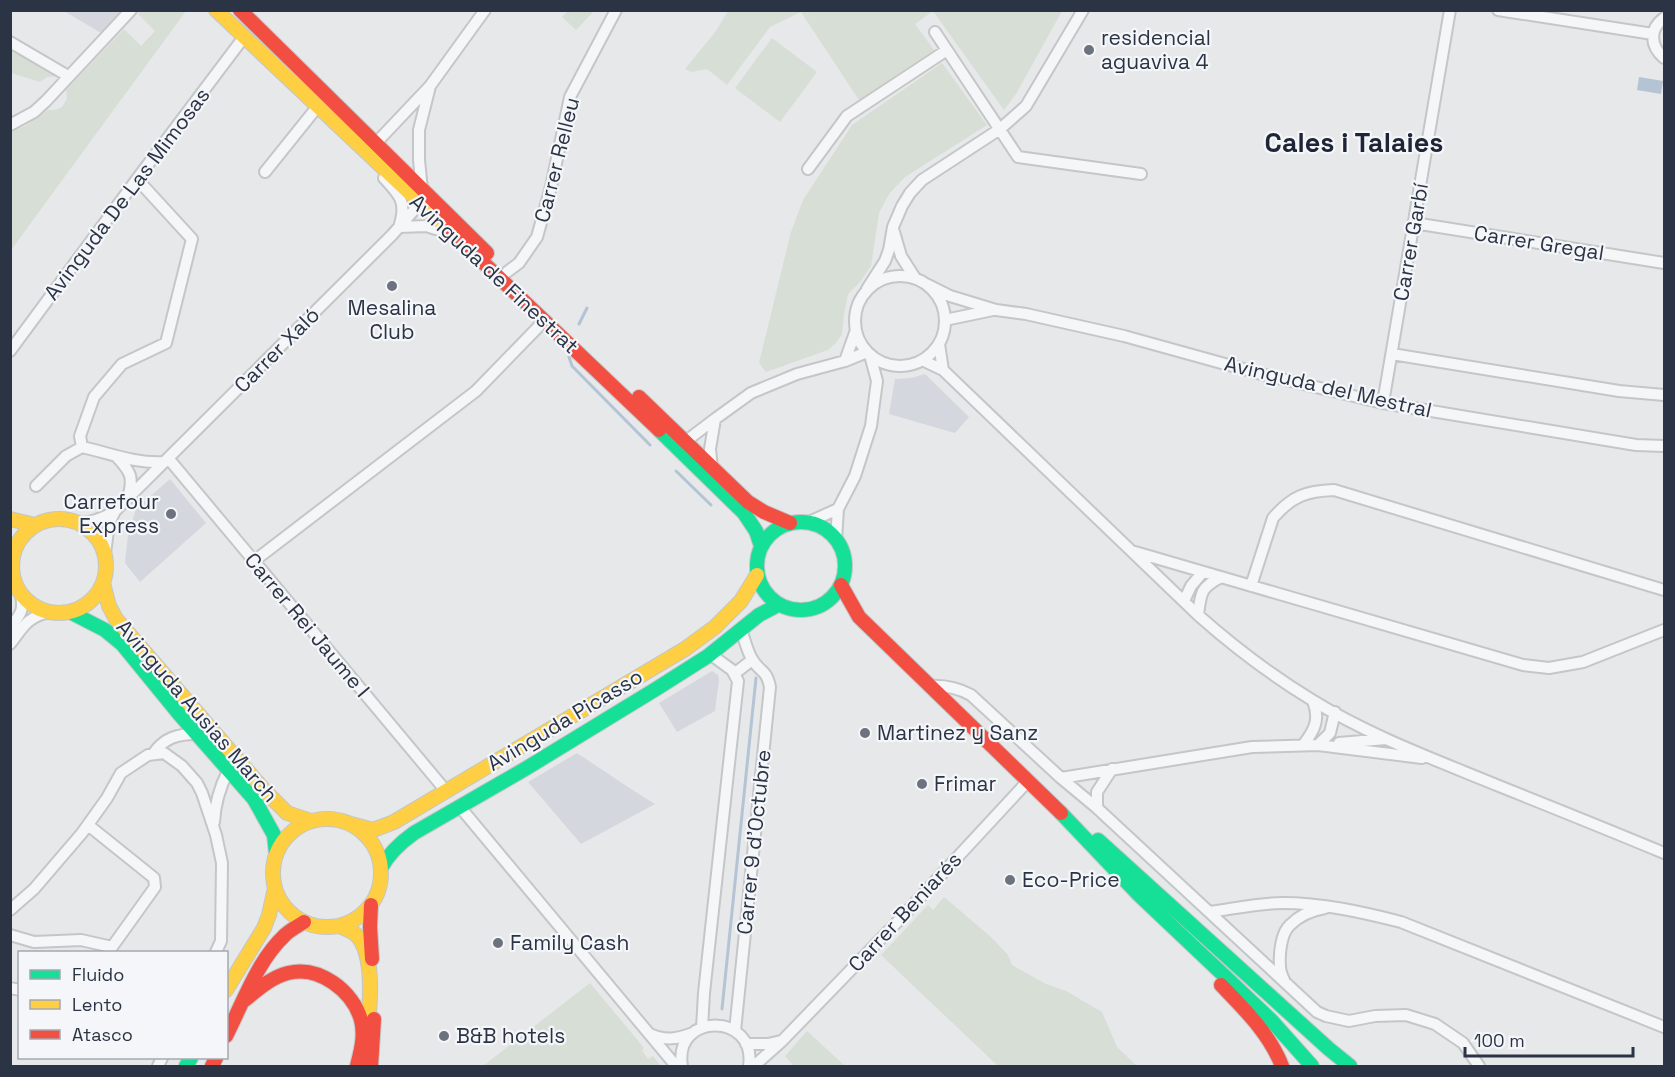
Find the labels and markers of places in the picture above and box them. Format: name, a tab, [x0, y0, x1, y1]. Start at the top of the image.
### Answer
place label: residencial aguaviva 4	[1101, 24, 1211, 75]
marker: residencial aguaviva 4	[1082, 43, 1096, 57]
marker: Mesalina Club	[385, 279, 399, 293]
place label: Mesalina Club	[348, 294, 436, 345]
place label: Carrefour Express	[63, 488, 159, 539]
marker: Carrefour Express	[164, 507, 178, 521]
place label: Martinez y Sanz	[877, 719, 1038, 746]
marker: Martinez y Sanz	[858, 726, 872, 740]
place label: Frimar	[934, 770, 997, 797]
marker: Frimar	[915, 777, 929, 791]
place label: Eco-Price	[1022, 866, 1120, 893]
marker: Eco-Price	[1003, 873, 1017, 887]
place label: Family Cash	[510, 929, 629, 956]
marker: Family Cash	[491, 936, 505, 950]
place label: B&B hotels	[456, 1022, 565, 1049]
marker: B&B hotels	[437, 1029, 451, 1043]

